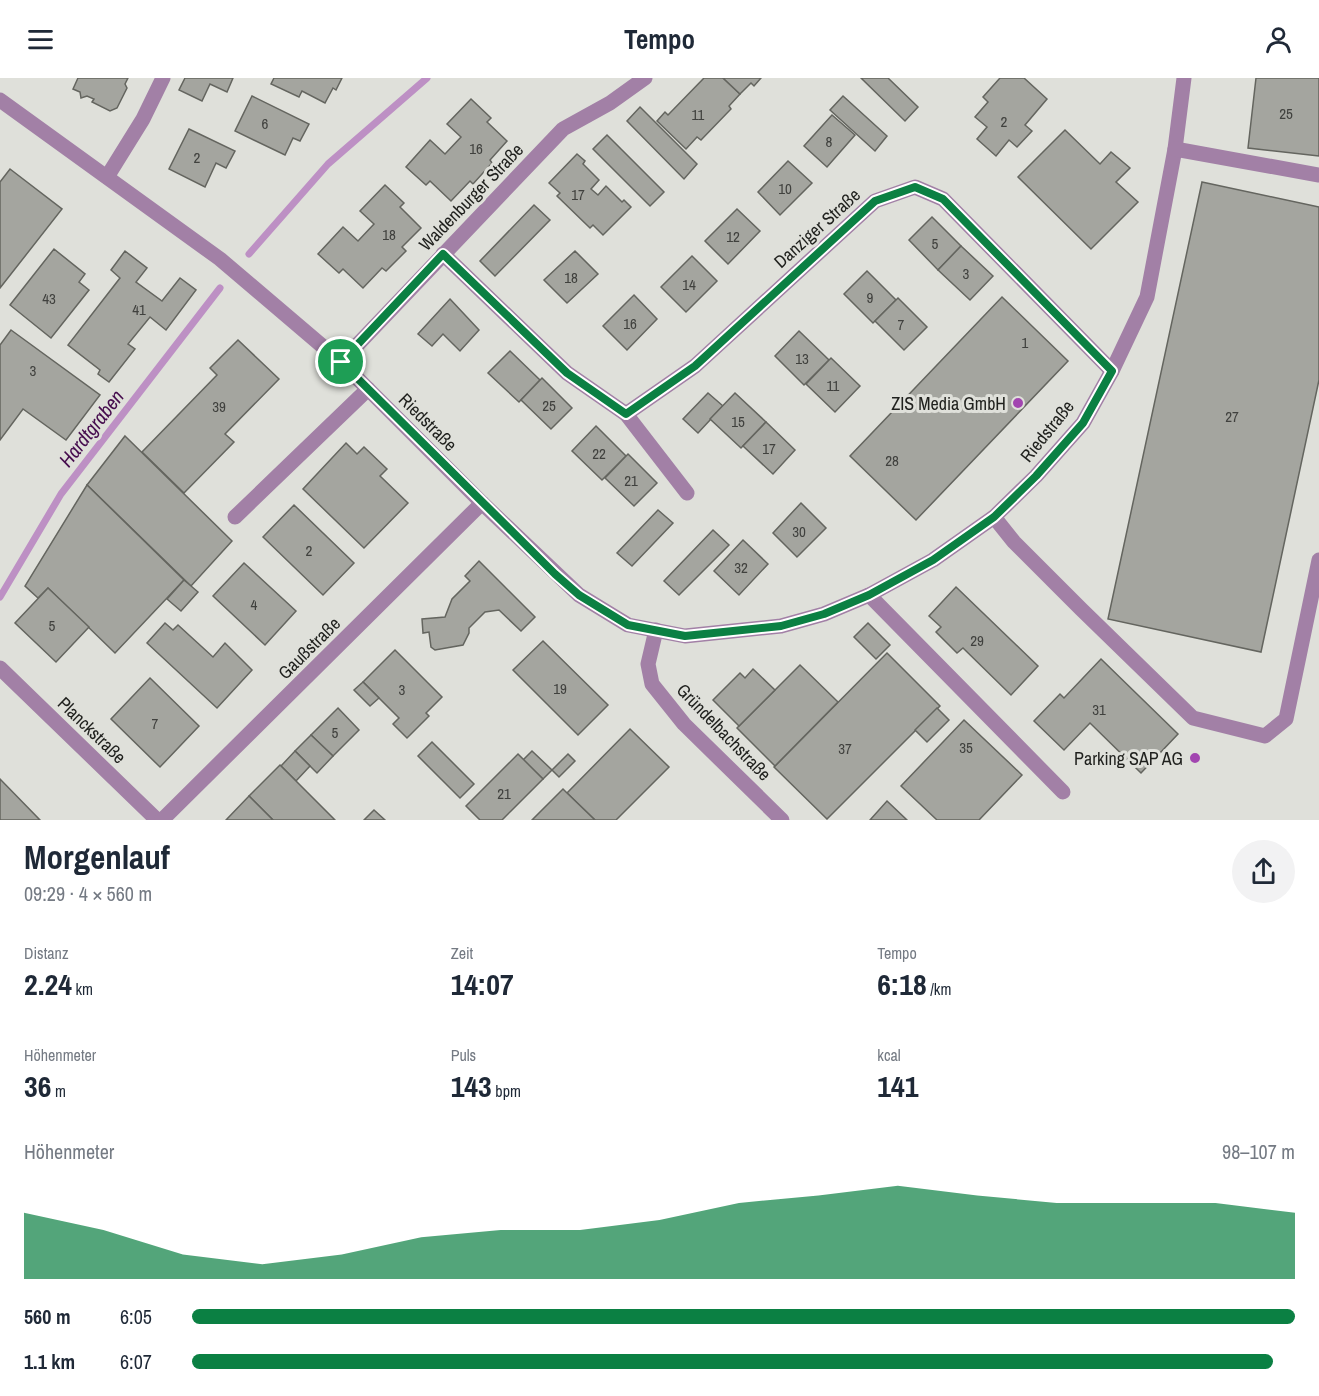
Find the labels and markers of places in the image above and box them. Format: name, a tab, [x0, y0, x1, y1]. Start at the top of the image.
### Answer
pin	[315, 336, 366, 387]
place label: ZIS Media GmbH	[891, 391, 1006, 416]
marker: ZIS Media GmbH	[1011, 396, 1025, 410]
place label: Parking SAP AG	[1074, 746, 1183, 771]
marker: Parking SAP AG	[1188, 751, 1202, 765]

